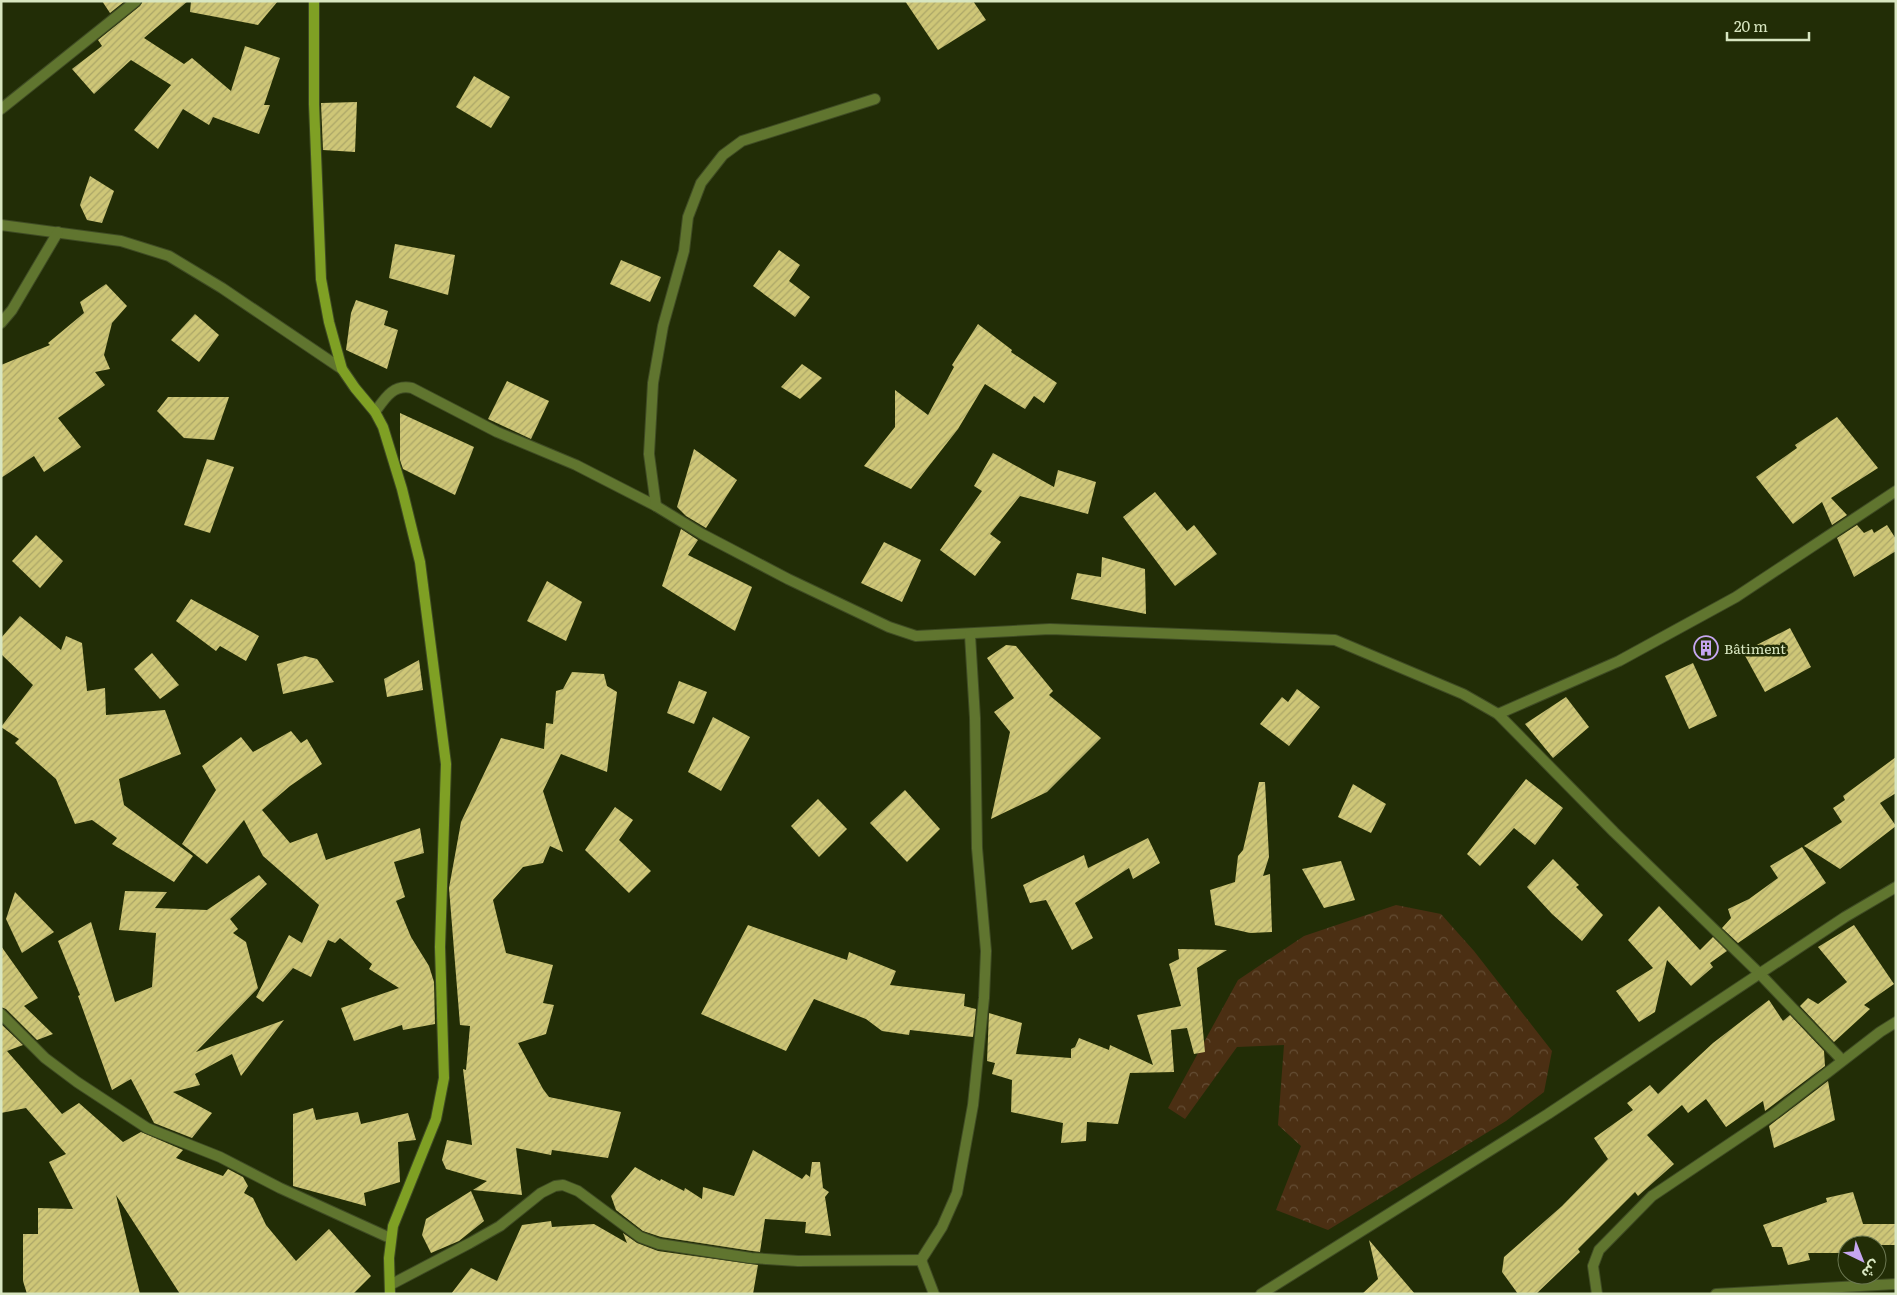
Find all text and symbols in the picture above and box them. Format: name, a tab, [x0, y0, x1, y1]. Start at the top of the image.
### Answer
scale bar	[1727, 10, 1810, 42]
text: 20 m	[1734, 14, 1768, 37]
building icon: Bâtiment	[1693, 635, 1719, 661]
place label: Bâtiment	[1724, 638, 1786, 658]
north arrow	[1837, 1235, 1887, 1285]
text: ش	[1858, 1256, 1885, 1284]

